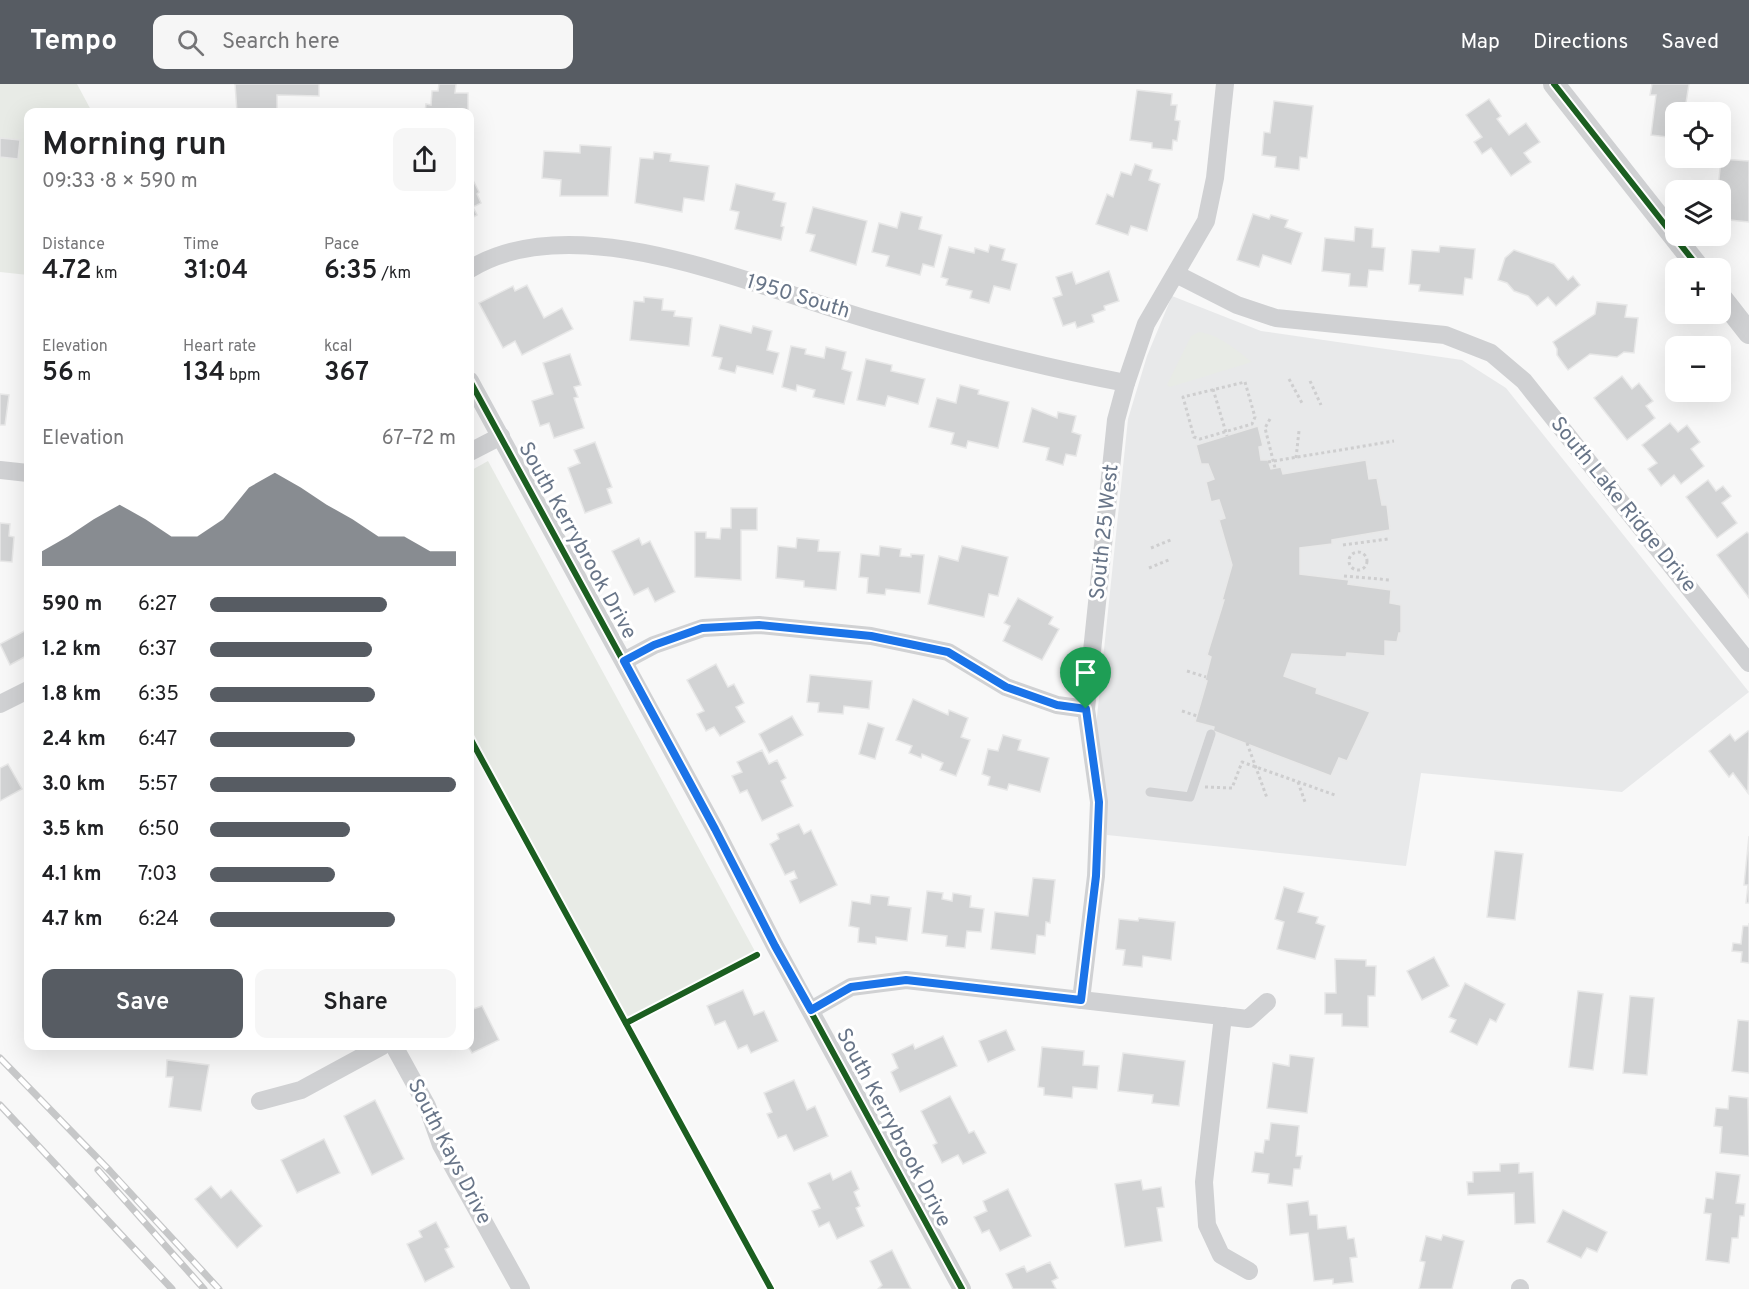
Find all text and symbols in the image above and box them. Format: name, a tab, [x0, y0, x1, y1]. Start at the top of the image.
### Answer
search box	[153, 15, 573, 69]
text: Tempo	[30, 24, 117, 60]
icon: search	[174, 26, 207, 59]
text: Search here	[222, 29, 340, 56]
text: Map	[1460, 29, 1500, 56]
text: Directions	[1533, 29, 1628, 56]
text: Saved	[1661, 29, 1719, 56]
map controls	[1665, 102, 1731, 402]
button: locate	[1665, 102, 1731, 168]
text: Morning run	[42, 125, 227, 167]
button: share	[393, 128, 456, 191]
text: 09:33 · 8 × 590 m	[42, 169, 198, 195]
button: layers	[1665, 180, 1731, 246]
text: Distance	[42, 235, 105, 255]
text: Time	[183, 235, 219, 255]
text: Pace	[324, 235, 359, 255]
text: 4.72	[42, 255, 92, 288]
text: 31:04	[183, 255, 248, 288]
text: 6:35	[324, 255, 378, 288]
button: +	[1665, 258, 1731, 324]
text: km	[92, 264, 118, 284]
text: /km	[378, 264, 411, 284]
street label: 1950 South	[743, 268, 853, 326]
button: −	[1665, 336, 1731, 402]
text: Elevation	[42, 337, 108, 357]
text: Heart rate	[183, 337, 256, 357]
text: kcal	[324, 337, 352, 357]
text: 56	[42, 357, 74, 390]
text: 134	[183, 357, 225, 390]
text: 367	[324, 357, 369, 390]
text: m	[74, 366, 91, 386]
text: bpm	[225, 366, 261, 386]
street label: South Lake Ridge Drive	[1544, 412, 1702, 598]
text: Elevation	[42, 426, 124, 452]
text: 67–72 m	[382, 426, 456, 452]
street label: South Kerrybrook Drive	[512, 438, 642, 644]
street label: South 25 West	[1084, 463, 1126, 601]
text: 590 m	[42, 592, 102, 618]
text: 6:27	[138, 592, 177, 618]
text: 1.2 km	[42, 637, 101, 663]
text: 6:37	[138, 637, 177, 663]
pin	[1060, 647, 1111, 709]
icon: arrive	[1069, 656, 1102, 689]
text: 1.8 km	[42, 682, 101, 708]
text: 6:35	[138, 682, 179, 708]
text: 2.4 km	[42, 727, 106, 753]
text: 6:47	[138, 727, 177, 753]
text: 3.0 km	[42, 772, 105, 798]
text: 5:57	[138, 772, 178, 798]
text: 3.5 km	[42, 817, 104, 843]
text: 6:50	[138, 817, 180, 843]
text: 4.1 km	[42, 862, 101, 888]
text: 7:03	[138, 862, 177, 888]
text: 4.7 km	[42, 907, 102, 933]
text: 6:24	[138, 907, 179, 933]
button: Save	[42, 969, 243, 1038]
button: Share	[255, 969, 456, 1038]
street label: South Kerrybrook Drive	[829, 1024, 957, 1232]
street label: South Kays Drive	[401, 1075, 497, 1229]

